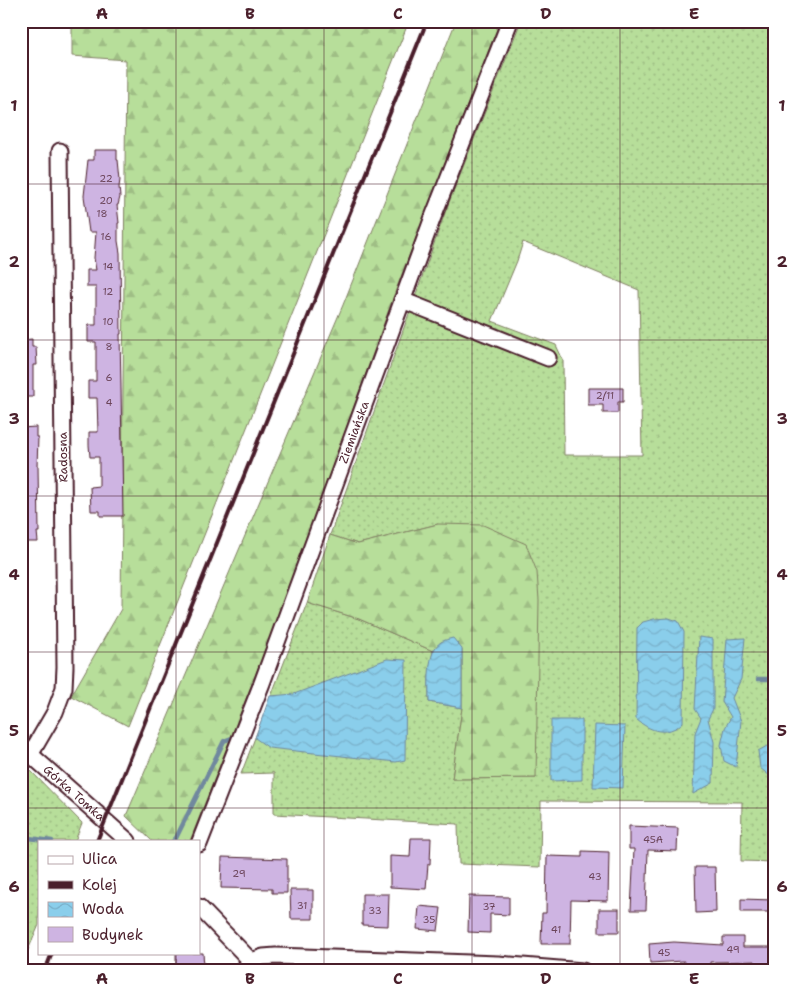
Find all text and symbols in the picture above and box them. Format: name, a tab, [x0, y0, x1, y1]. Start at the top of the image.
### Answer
text: A	[96, 3, 108, 24]
text: B	[245, 3, 255, 24]
text: C	[393, 3, 403, 24]
text: D	[540, 3, 552, 24]
text: E	[689, 3, 699, 24]
text: 1	[10, 95, 18, 116]
text: 1	[778, 95, 786, 116]
house number: 22	[99, 172, 113, 185]
house number: 20	[99, 194, 113, 207]
house number: 18	[96, 207, 108, 220]
house number: 16	[101, 230, 111, 243]
text: 2	[8, 251, 20, 272]
text: 2	[776, 251, 788, 272]
house number: 14	[103, 260, 113, 273]
house number: 12	[103, 285, 113, 298]
house number: 10	[103, 315, 113, 328]
house number: 8	[106, 340, 113, 353]
house number: 6	[106, 371, 113, 384]
house number: 2/11	[596, 389, 614, 402]
house number: 4	[106, 396, 113, 409]
street label: Ziemiańska	[335, 398, 373, 466]
text: 3	[8, 408, 20, 429]
text: 3	[776, 408, 788, 429]
street label: Radosna	[55, 431, 71, 482]
text: 4	[8, 564, 20, 585]
text: 4	[776, 564, 788, 585]
text: 5	[9, 720, 19, 741]
text: 5	[777, 720, 787, 741]
street label: Górka Tomka	[40, 762, 109, 825]
house number: 45A	[643, 833, 663, 846]
legend	[38, 840, 200, 954]
text: Ulica	[82, 849, 118, 869]
house number: 29	[232, 867, 246, 880]
house number: 43	[588, 870, 602, 883]
text: Kolej	[82, 875, 117, 895]
text: 6	[8, 876, 20, 897]
text: 6	[776, 876, 788, 897]
text: Woda	[82, 899, 124, 919]
house number: 31	[297, 899, 307, 912]
house number: 37	[482, 900, 496, 913]
house number: 33	[368, 904, 382, 917]
house number: 35	[423, 913, 435, 926]
house number: 41	[551, 923, 561, 936]
text: Budynek	[82, 925, 143, 945]
house number: 49	[726, 943, 740, 956]
house number: 45	[658, 946, 670, 959]
text: A	[96, 968, 108, 989]
text: B	[245, 968, 255, 989]
text: C	[393, 968, 403, 989]
text: D	[540, 968, 552, 989]
text: E	[689, 968, 699, 989]

